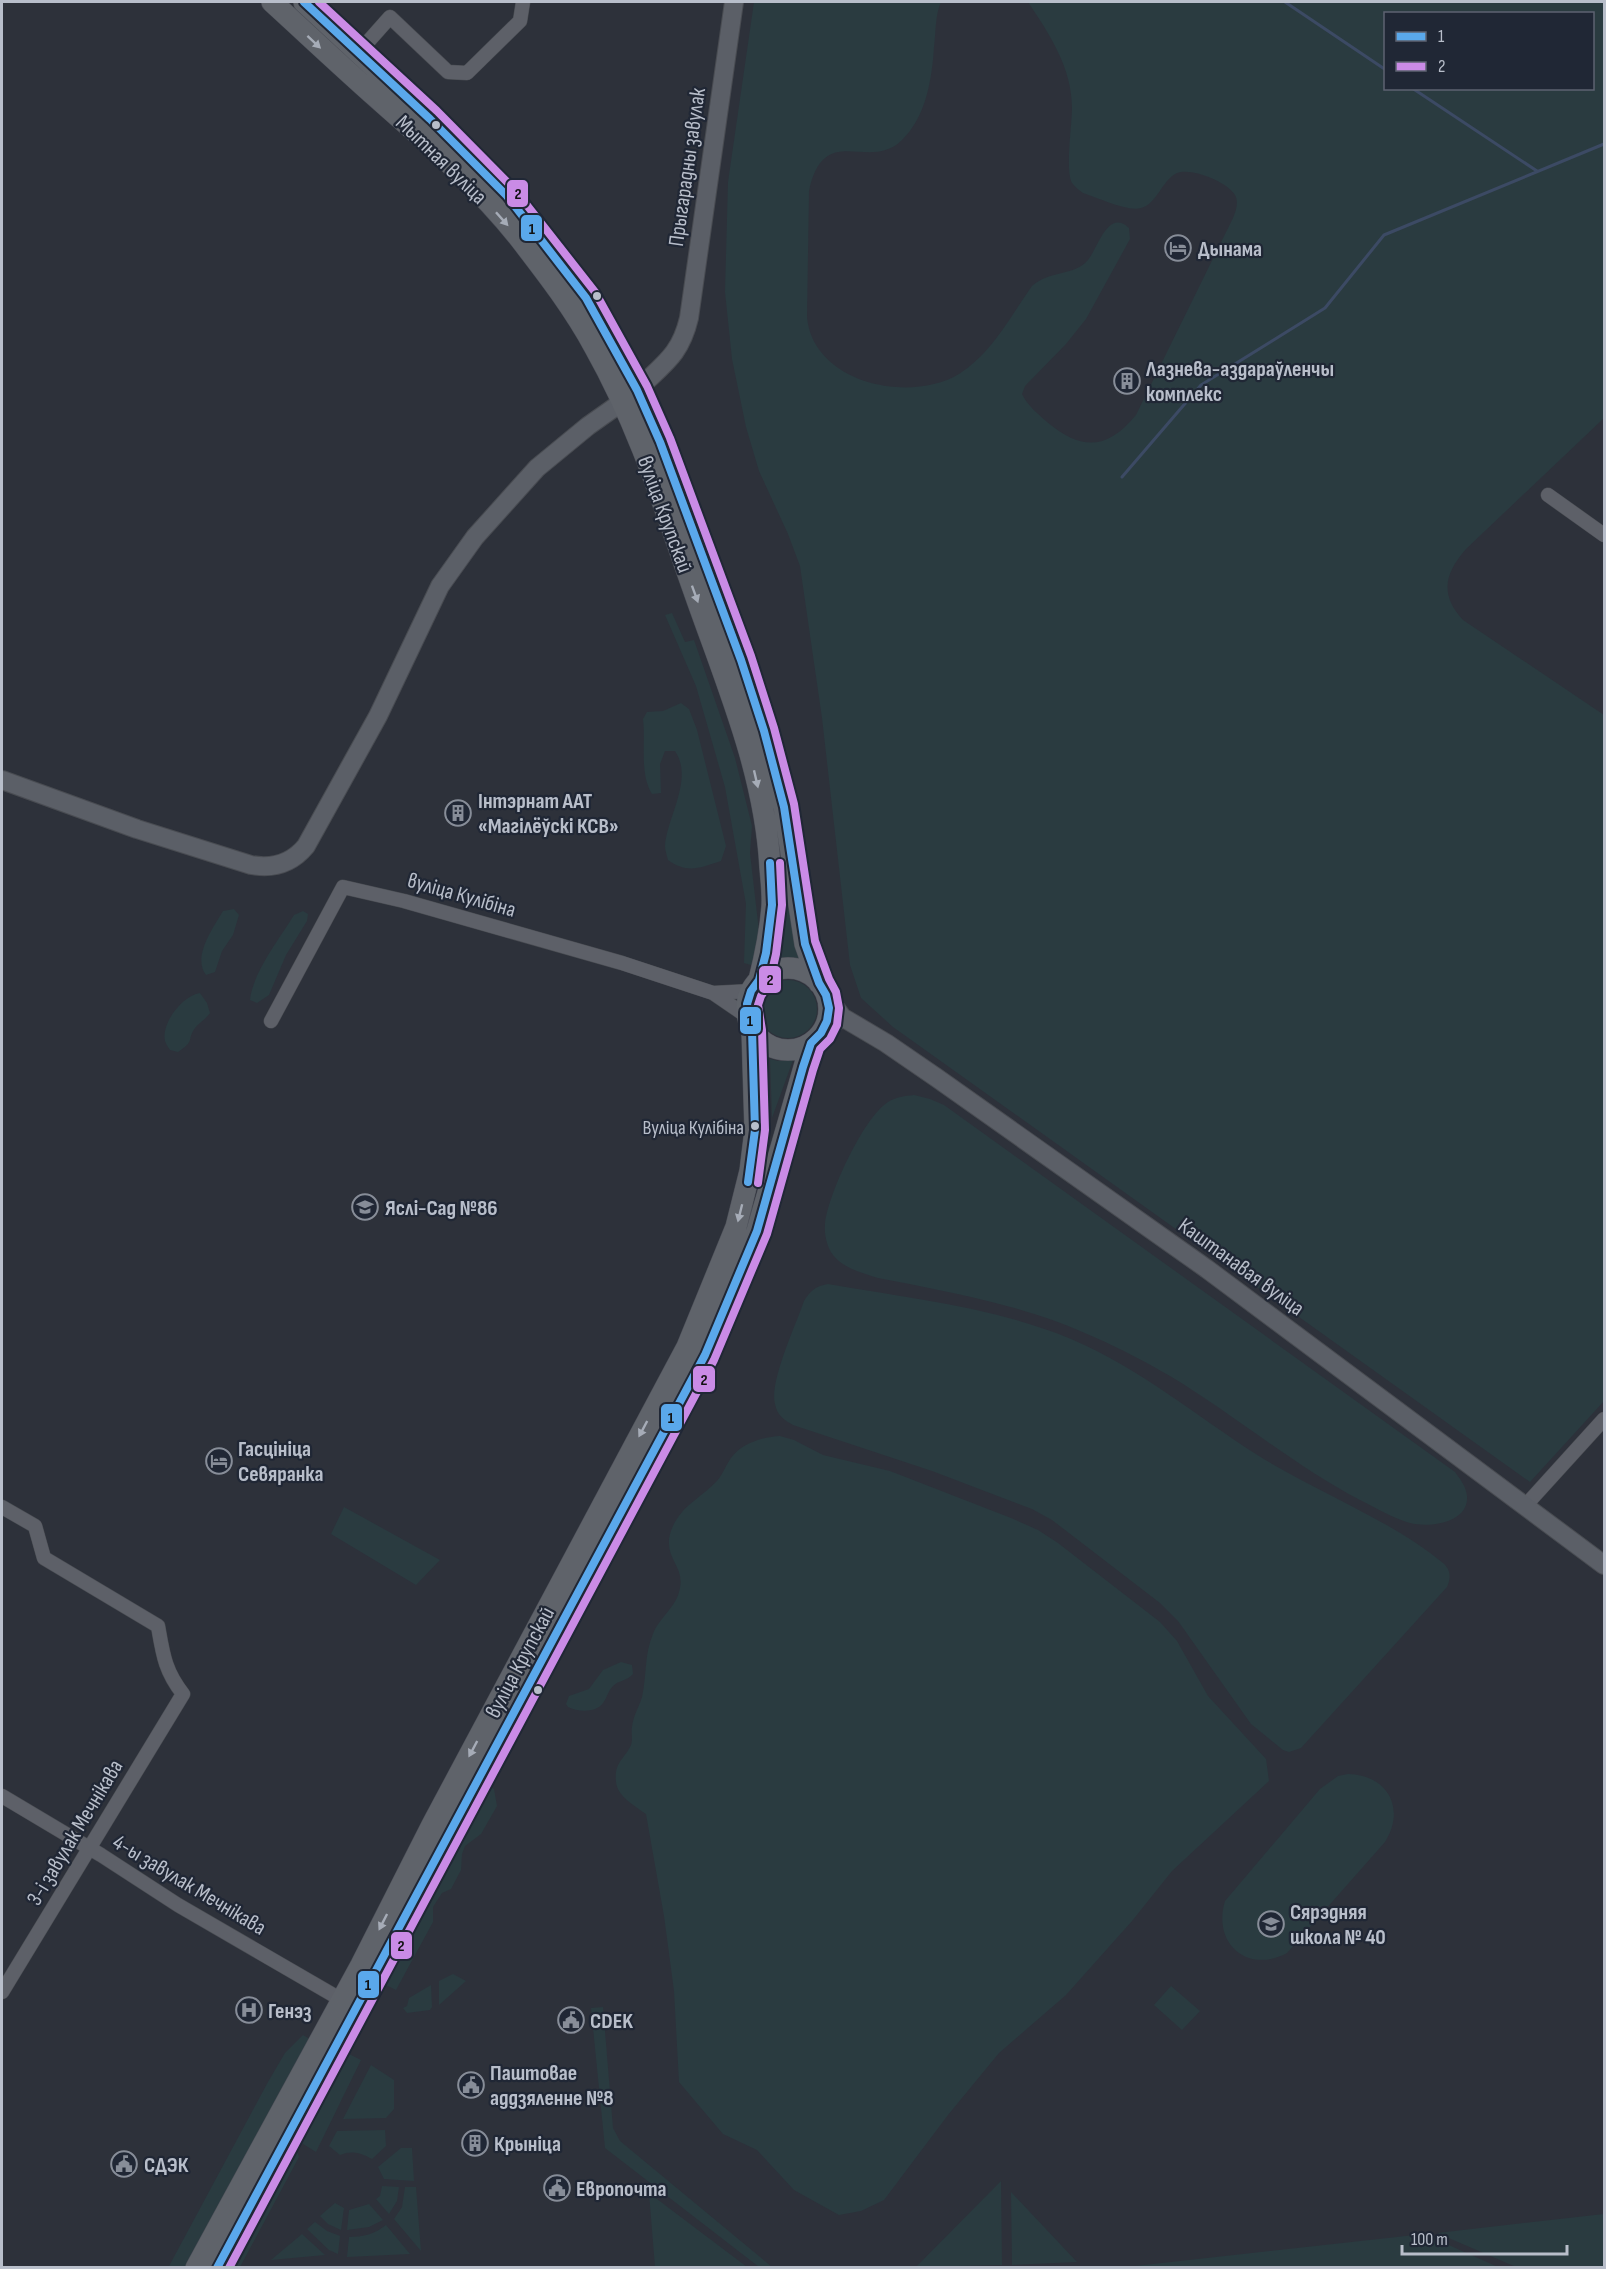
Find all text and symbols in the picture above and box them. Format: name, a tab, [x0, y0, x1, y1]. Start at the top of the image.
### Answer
legend	[1384, 12, 1594, 90]
text: 1	[1438, 26, 1445, 47]
one-way arrow	[307, 34, 321, 48]
text: 2	[1438, 56, 1445, 77]
street label: Прыгарадны завулак	[663, 85, 712, 248]
street label: Мытная вуліца	[390, 110, 492, 210]
unlabelled marker	[430, 119, 442, 131]
line badge: 2	[506, 179, 529, 208]
text: 2	[514, 185, 522, 204]
one-way arrow	[495, 211, 508, 226]
line badge: 1	[520, 214, 543, 242]
text: 1	[529, 220, 536, 239]
hotel icon: Дынама	[1163, 233, 1193, 263]
place label: Дынама	[1198, 236, 1262, 263]
unlabelled marker	[591, 290, 603, 302]
place label: Лазнева-аздараўленчы комплекс	[1145, 356, 1334, 408]
building icon: Лазнева-аздараўленчы комплекс	[1112, 366, 1142, 396]
street label: вуліца Крупскай	[631, 453, 698, 576]
one-way arrow	[690, 585, 700, 603]
one-way arrow	[752, 769, 762, 788]
place label: Інтэрнат ААТ «Магілёўскі КСВ»	[478, 788, 619, 840]
building icon: Інтэрнат ААТ «Магілёўскі КСВ»	[443, 798, 473, 828]
street label: вуліца Кулібіна	[404, 867, 519, 924]
line badge: 2	[758, 965, 782, 994]
text: 2	[766, 971, 774, 990]
line badge: 1	[739, 1006, 762, 1035]
text: 1	[747, 1012, 754, 1031]
place label: Вуліца Кулібіна	[642, 1116, 744, 1140]
marker: Вуліца Кулібіна	[749, 1120, 761, 1132]
school or university icon: Яслі-Сад №86	[350, 1192, 380, 1222]
place label: Яслі-Сад №86	[385, 1195, 498, 1222]
one-way arrow	[734, 1204, 744, 1222]
street label: Каштанавая вуліца	[1173, 1212, 1309, 1322]
line badge: 2	[692, 1365, 716, 1393]
text: 2	[700, 1371, 708, 1390]
line badge: 1	[660, 1403, 683, 1432]
text: 1	[668, 1409, 675, 1428]
one-way arrow	[638, 1420, 648, 1437]
place label: Гасцініца Севяранка	[238, 1436, 324, 1488]
hotel icon: Гасцініца Севяранка	[204, 1446, 234, 1476]
street label: вуліца Крупскай	[480, 1603, 561, 1723]
unlabelled marker	[532, 1684, 544, 1696]
one-way arrow	[468, 1741, 478, 1758]
street label: 3-і завулак Мечнікава	[21, 1755, 129, 1911]
street label: 4-ы завулак Мечнікава	[108, 1829, 271, 1942]
place label: Сярэдняя школа № 40	[1290, 1899, 1386, 1951]
school or university icon: Сярэдняя школа № 40	[1256, 1909, 1286, 1939]
one-way arrow	[378, 1914, 388, 1931]
line badge: 2	[390, 1931, 413, 1960]
text: 2	[397, 1937, 405, 1956]
line badge: 1	[357, 1970, 380, 1999]
text: 1	[365, 1976, 372, 1995]
hospital icon: Генэз	[234, 1995, 264, 2025]
place label: Генэз	[268, 1998, 312, 2025]
public building icon: CDEK	[556, 2005, 586, 2035]
place label: CDEK	[590, 2008, 633, 2035]
place label: Паштовае аддзяленне №8	[490, 2060, 614, 2112]
public building icon: Паштовае аддзяленне №8	[456, 2070, 486, 2100]
building icon: Крыніца	[460, 2128, 490, 2158]
place label: Крыніца	[494, 2131, 561, 2158]
public building icon: СДЭК	[109, 2149, 139, 2179]
place label: СДЭК	[144, 2152, 189, 2179]
public building icon: Европочта	[542, 2173, 572, 2203]
place label: Европочта	[576, 2176, 667, 2203]
scale bar	[1402, 2218, 1567, 2256]
text: 100 m	[1411, 2229, 1448, 2250]

